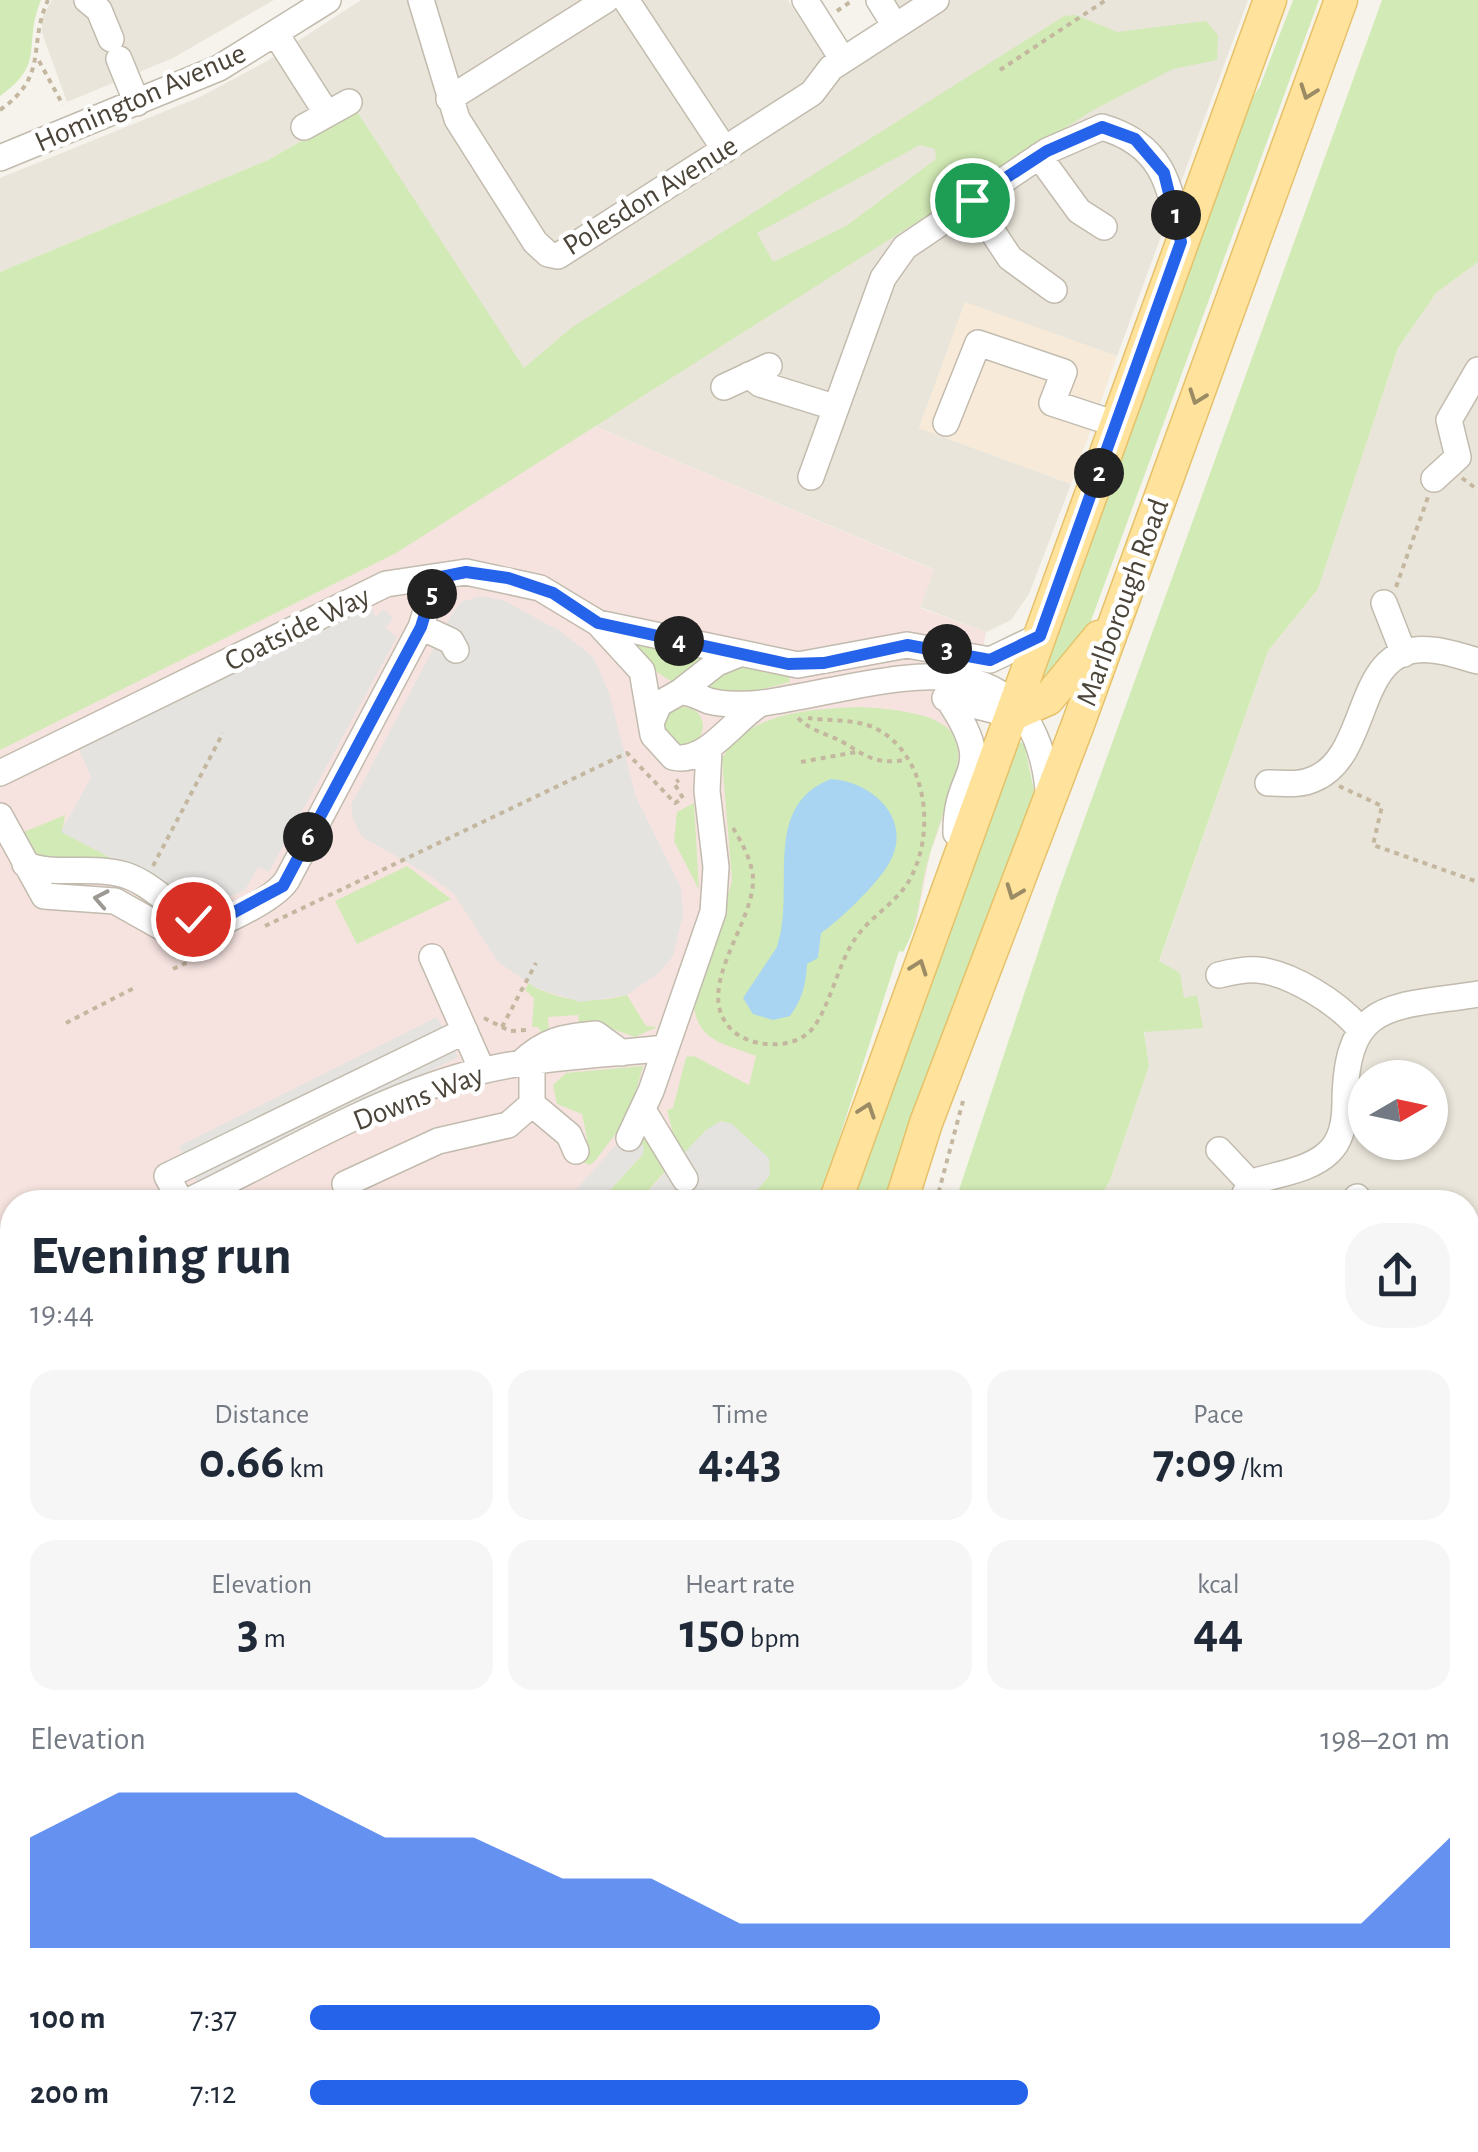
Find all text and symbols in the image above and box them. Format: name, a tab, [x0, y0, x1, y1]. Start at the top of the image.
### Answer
street label: Homington Avenue	[31, 38, 250, 158]
one-way arrow	[1299, 82, 1320, 99]
street label: Polesdon Avenue	[558, 130, 743, 261]
pin	[930, 158, 1015, 243]
icon: arrive	[945, 173, 1000, 228]
pin: 1	[1151, 190, 1201, 240]
text: 1	[1171, 201, 1181, 229]
one-way arrow	[1188, 387, 1209, 404]
pin: 2	[1074, 448, 1124, 498]
text: 2	[1092, 459, 1106, 487]
street label: Marlborough Road	[1071, 495, 1174, 710]
pin: 5	[407, 569, 457, 619]
text: 5	[426, 580, 438, 608]
street label: Coatside Way	[220, 581, 375, 677]
pin: 4	[654, 616, 704, 666]
pin: 3	[922, 624, 972, 674]
text: 4	[672, 627, 686, 655]
text: 3	[941, 635, 953, 663]
pin: 6	[283, 812, 333, 862]
text: 6	[301, 823, 315, 851]
pin	[151, 877, 236, 962]
one-way arrow	[1005, 882, 1026, 899]
one-way arrow	[93, 889, 109, 910]
icon: check	[166, 892, 221, 947]
one-way arrow	[907, 959, 928, 976]
street label: Downs Way	[349, 1059, 488, 1136]
north arrow	[1348, 1060, 1448, 1160]
map controls	[1348, 1060, 1448, 1160]
one-way arrow	[855, 1103, 876, 1120]
button: share	[1345, 1223, 1450, 1328]
text: Evening run	[30, 1229, 292, 1284]
text: 19:44	[30, 1297, 94, 1329]
text: Distance	[214, 1401, 309, 1429]
text: Time	[712, 1401, 768, 1429]
text: Pace	[1193, 1401, 1244, 1429]
text: 0.66	[199, 1437, 285, 1487]
text: 4:43	[698, 1437, 782, 1487]
text: 7:09	[1153, 1437, 1236, 1487]
text: km	[285, 1455, 324, 1483]
text: /km	[1236, 1455, 1284, 1483]
text: Elevation	[211, 1571, 312, 1599]
text: Heart rate	[685, 1571, 795, 1599]
text: kcal	[1197, 1571, 1240, 1599]
text: 3	[237, 1607, 259, 1657]
text: 150	[679, 1607, 745, 1657]
text: 44	[1193, 1607, 1243, 1657]
text: m	[259, 1625, 286, 1653]
text: bpm	[745, 1625, 801, 1653]
text: Elevation	[30, 1723, 146, 1755]
text: 198–201 m	[1320, 1723, 1450, 1755]
text: 100 m	[30, 2002, 106, 2034]
text: 7:37	[190, 2002, 237, 2034]
text: 200 m	[30, 2077, 109, 2109]
text: 7:12	[190, 2077, 236, 2109]

